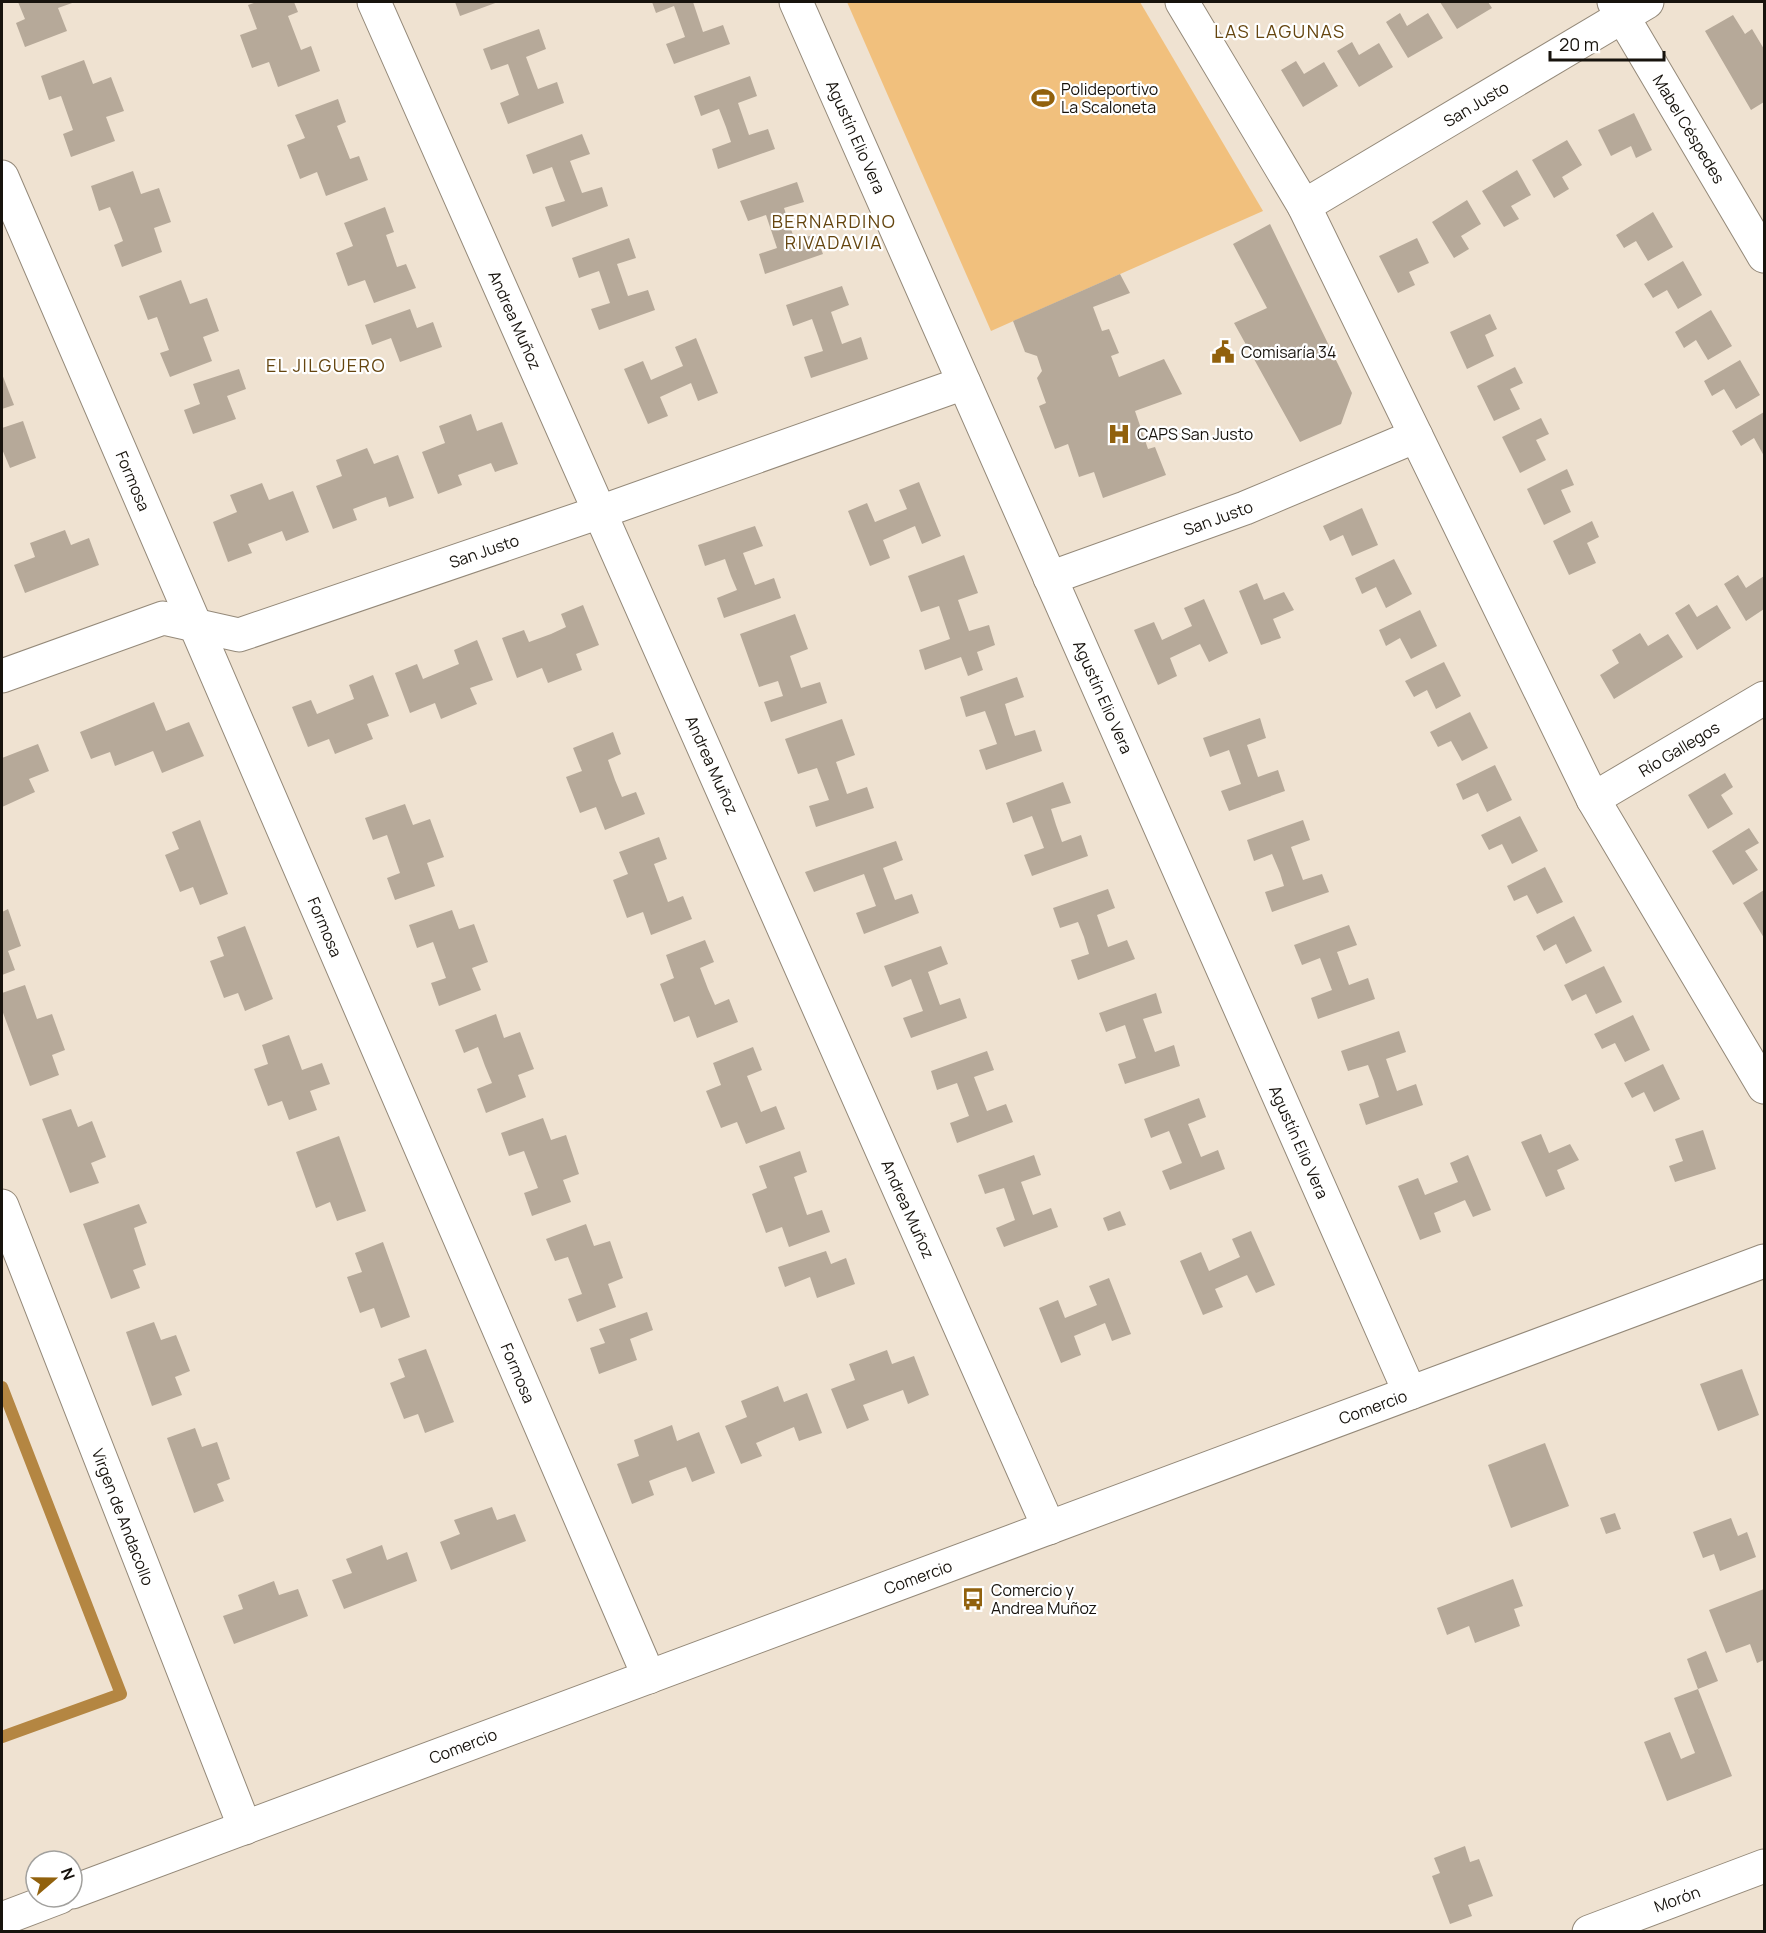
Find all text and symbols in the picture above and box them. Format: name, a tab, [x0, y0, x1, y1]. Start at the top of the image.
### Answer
district label: LAS LAGUNAS	[1214, 19, 1346, 43]
scale bar	[1550, 24, 1664, 62]
text: 20 m	[1559, 32, 1599, 56]
street label: Mabel Céspedes	[1648, 70, 1730, 188]
street label: San Justo	[1439, 76, 1513, 132]
street label: Agustín Elio Vera	[821, 77, 891, 197]
place label: Polideportivo La Scaloneta	[1061, 78, 1158, 118]
sports icon: Polideportivo La Scaloneta	[1030, 85, 1056, 111]
district label: BERNARDINO RIVADAVIA	[772, 209, 896, 254]
street label: Andrea Muñoz	[483, 267, 547, 373]
public building icon: Comisaría 34	[1210, 339, 1236, 365]
place label: Comisaría 34	[1241, 341, 1336, 363]
district label: EL JILGUERO	[266, 353, 386, 377]
hospital icon: CAPS San Justo	[1106, 421, 1132, 447]
place label: CAPS San Justo	[1137, 423, 1253, 445]
street label: Formosa	[111, 448, 155, 514]
street label: San Justo	[1180, 495, 1256, 541]
street label: San Justo	[446, 529, 522, 573]
street label: Agustín Elio Vera	[1068, 637, 1138, 757]
street label: Andrea Muñoz	[680, 712, 744, 818]
street label: Río Gallegos	[1634, 716, 1724, 782]
street label: Formosa	[303, 894, 347, 960]
street label: Agustín Elio Vera	[1264, 1082, 1334, 1202]
street label: Andrea Muñoz	[876, 1156, 940, 1262]
street label: Formosa	[496, 1340, 540, 1406]
street label: Comercio	[1336, 1384, 1410, 1430]
street label: Virgen de Andacollo	[87, 1445, 159, 1589]
street label: Comercio	[881, 1554, 955, 1600]
place label: Comercio y Andrea Muñoz	[991, 1579, 1097, 1619]
bus stop icon: Comercio y Andrea Muñoz	[960, 1586, 986, 1612]
street label: Comercio	[426, 1723, 500, 1769]
north arrow	[24, 1849, 84, 1909]
text: N	[56, 1865, 80, 1883]
street label: Morón	[1651, 1881, 1703, 1917]

